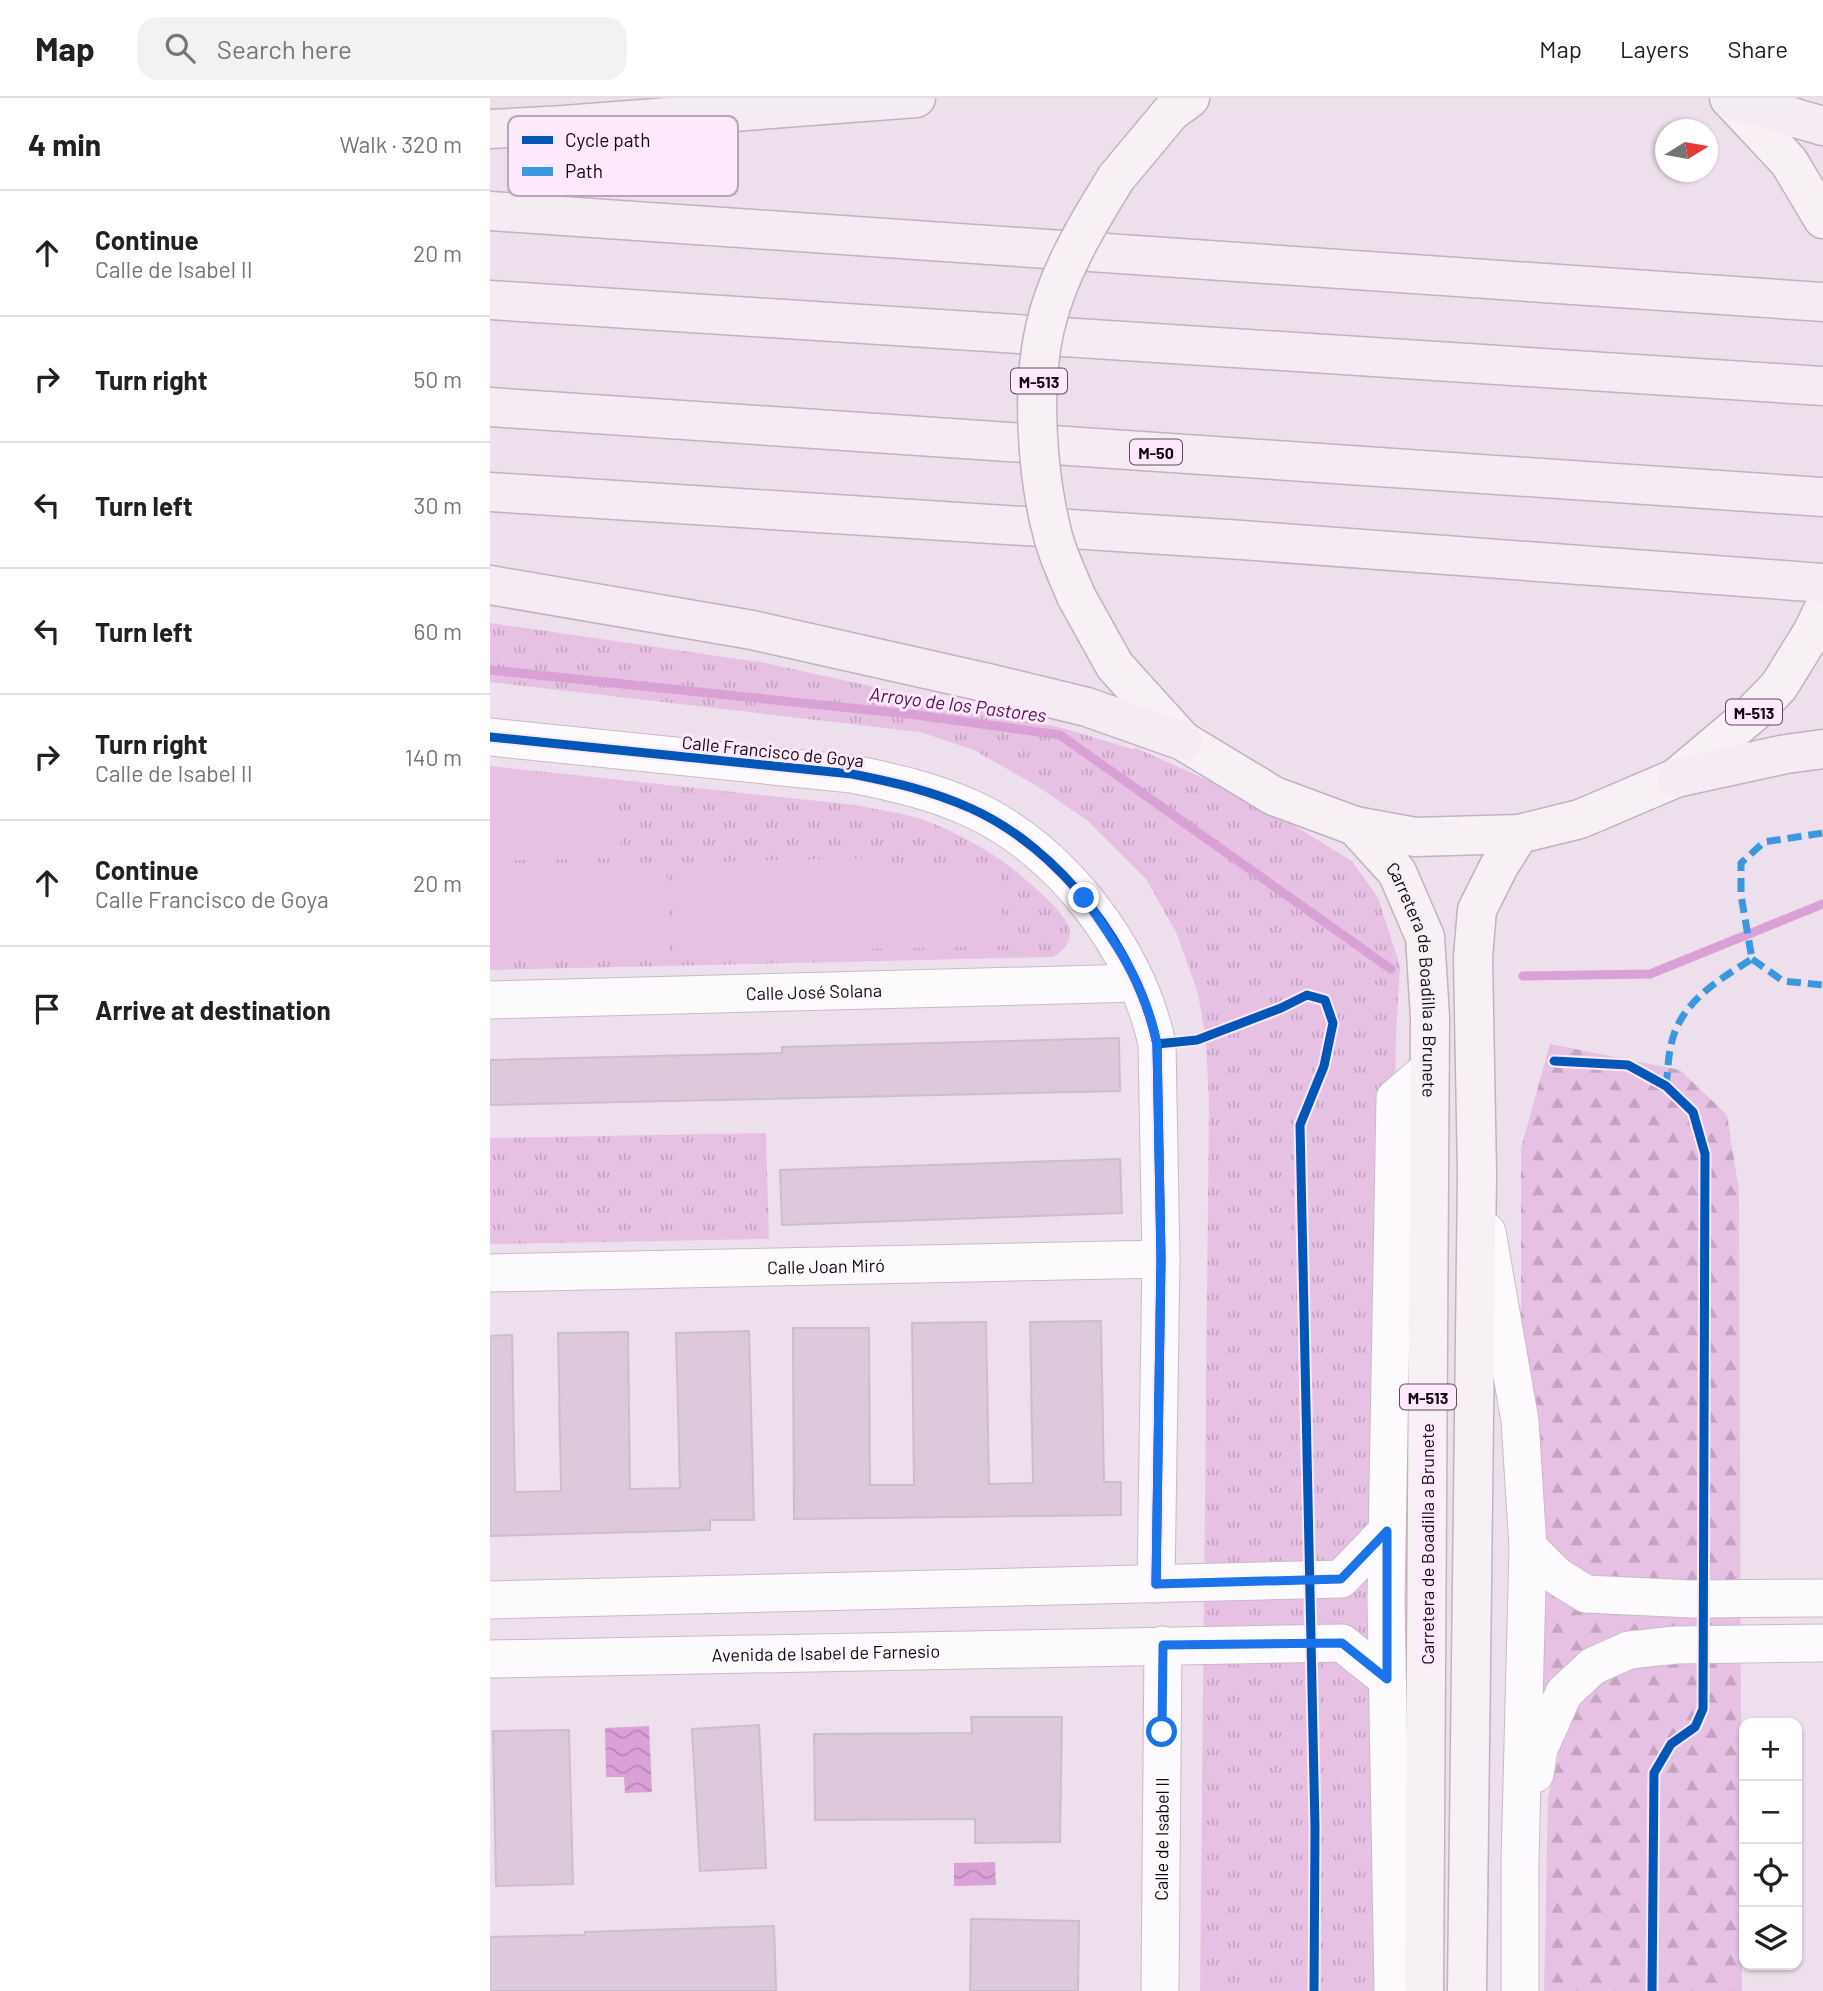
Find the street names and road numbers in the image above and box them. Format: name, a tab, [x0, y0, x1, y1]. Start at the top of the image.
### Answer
road number: M-513	[1011, 368, 1067, 394]
road number: M-50	[1130, 440, 1182, 464]
road number: M-513	[1726, 699, 1782, 724]
street label: Calle Francisco de Goya	[681, 731, 865, 771]
street label: Carretera de Boadilla a Brunete	[1382, 857, 1441, 1098]
street label: Calle José Solana	[746, 979, 882, 1004]
street label: Calle Joan Miró	[767, 1254, 885, 1278]
road number: M-513	[1400, 1385, 1456, 1410]
street label: Carretera de Boadilla a Brunete	[1416, 1423, 1438, 1665]
street label: Avenida de Isabel de Farnesio	[712, 1640, 940, 1666]
street label: Calle de Isabel II	[1150, 1777, 1173, 1901]

